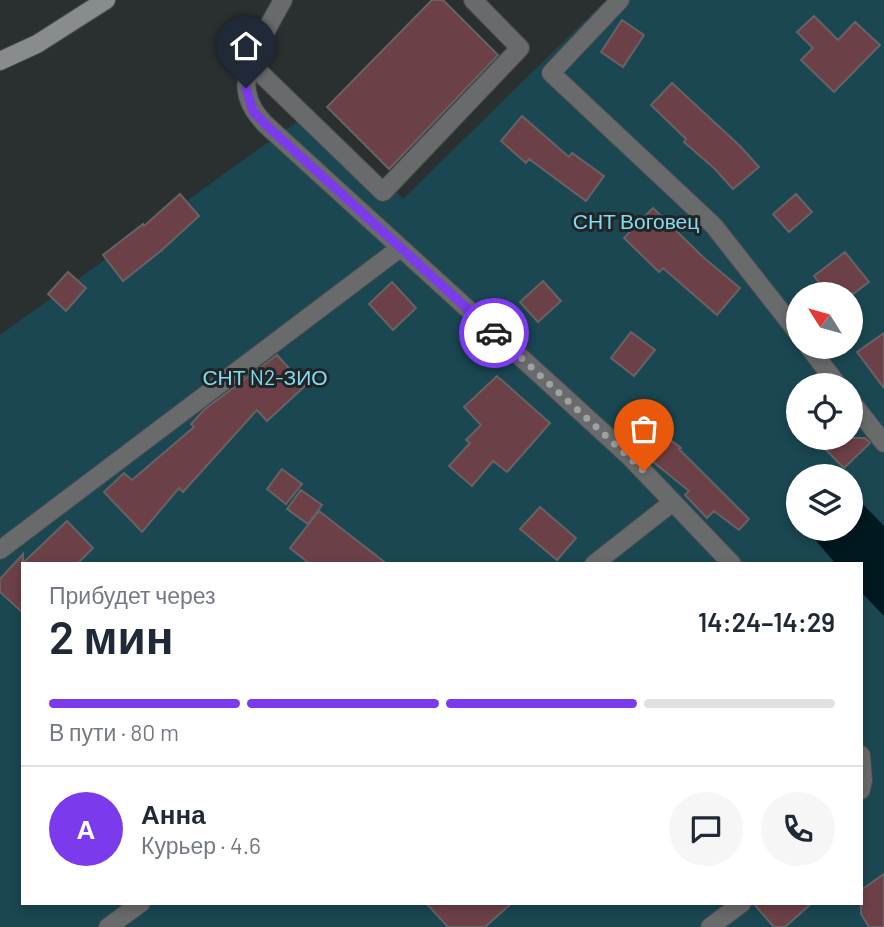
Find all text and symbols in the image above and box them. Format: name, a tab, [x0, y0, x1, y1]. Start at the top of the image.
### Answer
pin	[216, 16, 276, 88]
icon: home	[227, 27, 265, 65]
park label: СНТ Воговец	[573, 208, 699, 233]
north arrow	[786, 282, 863, 359]
map controls	[786, 282, 863, 541]
courier	[459, 298, 529, 368]
icon: car	[475, 314, 513, 352]
park label: СНТ N2-ЗИО	[202, 364, 328, 389]
button: locate	[786, 373, 863, 450]
pin	[614, 399, 674, 471]
icon: bag	[625, 410, 663, 448]
button: layers	[786, 464, 863, 541]
text: Прибудет через	[49, 581, 216, 609]
text: 14:24–14:29	[698, 606, 835, 637]
text: 2 мин	[49, 608, 174, 663]
text: В пути · 80 m	[49, 718, 179, 746]
button: chat	[669, 792, 743, 866]
button: phone	[761, 792, 835, 866]
text: Анна	[141, 798, 206, 829]
text: А	[77, 813, 95, 844]
text: Курьер · 4.6	[141, 831, 261, 859]

